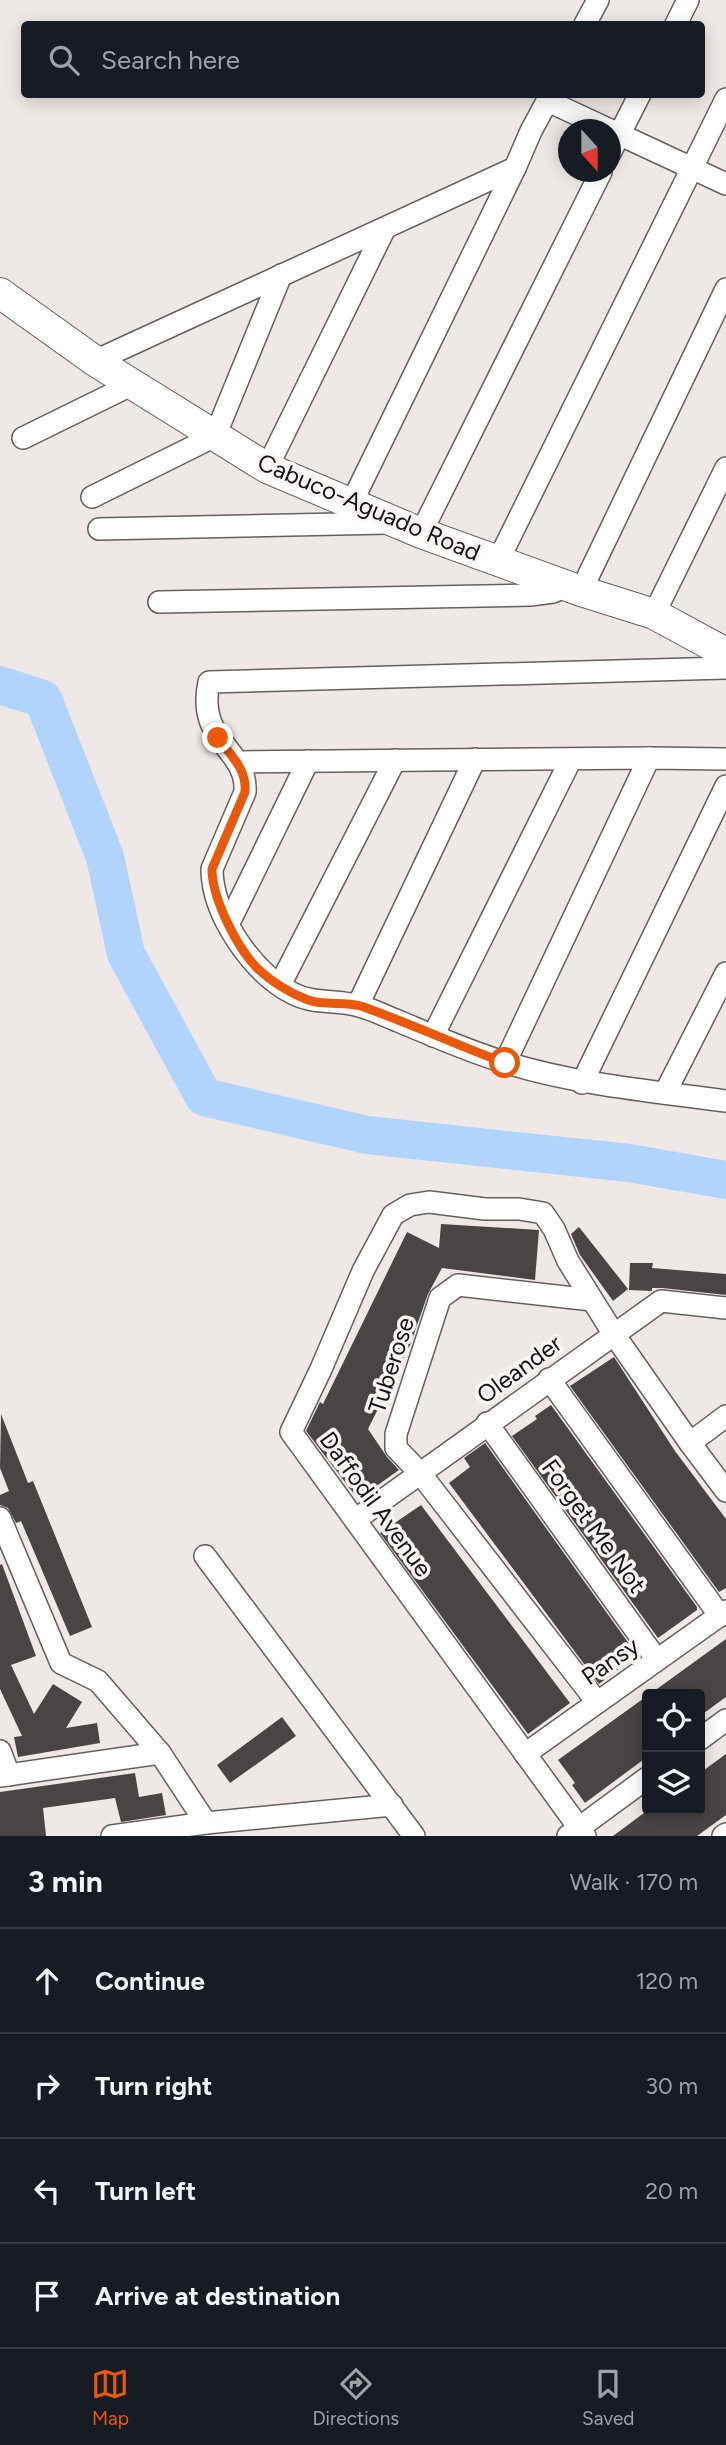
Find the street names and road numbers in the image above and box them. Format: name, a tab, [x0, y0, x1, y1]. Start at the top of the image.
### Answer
street label: Cabuco-Aguado Road	[253, 447, 485, 567]
street label: Tuberose	[362, 1313, 420, 1417]
street label: Oleander	[471, 1328, 567, 1410]
street label: Daffodil Avenue	[314, 1426, 438, 1582]
street label: Forget Me Not	[536, 1454, 652, 1598]
street label: Pansy	[576, 1631, 644, 1691]

